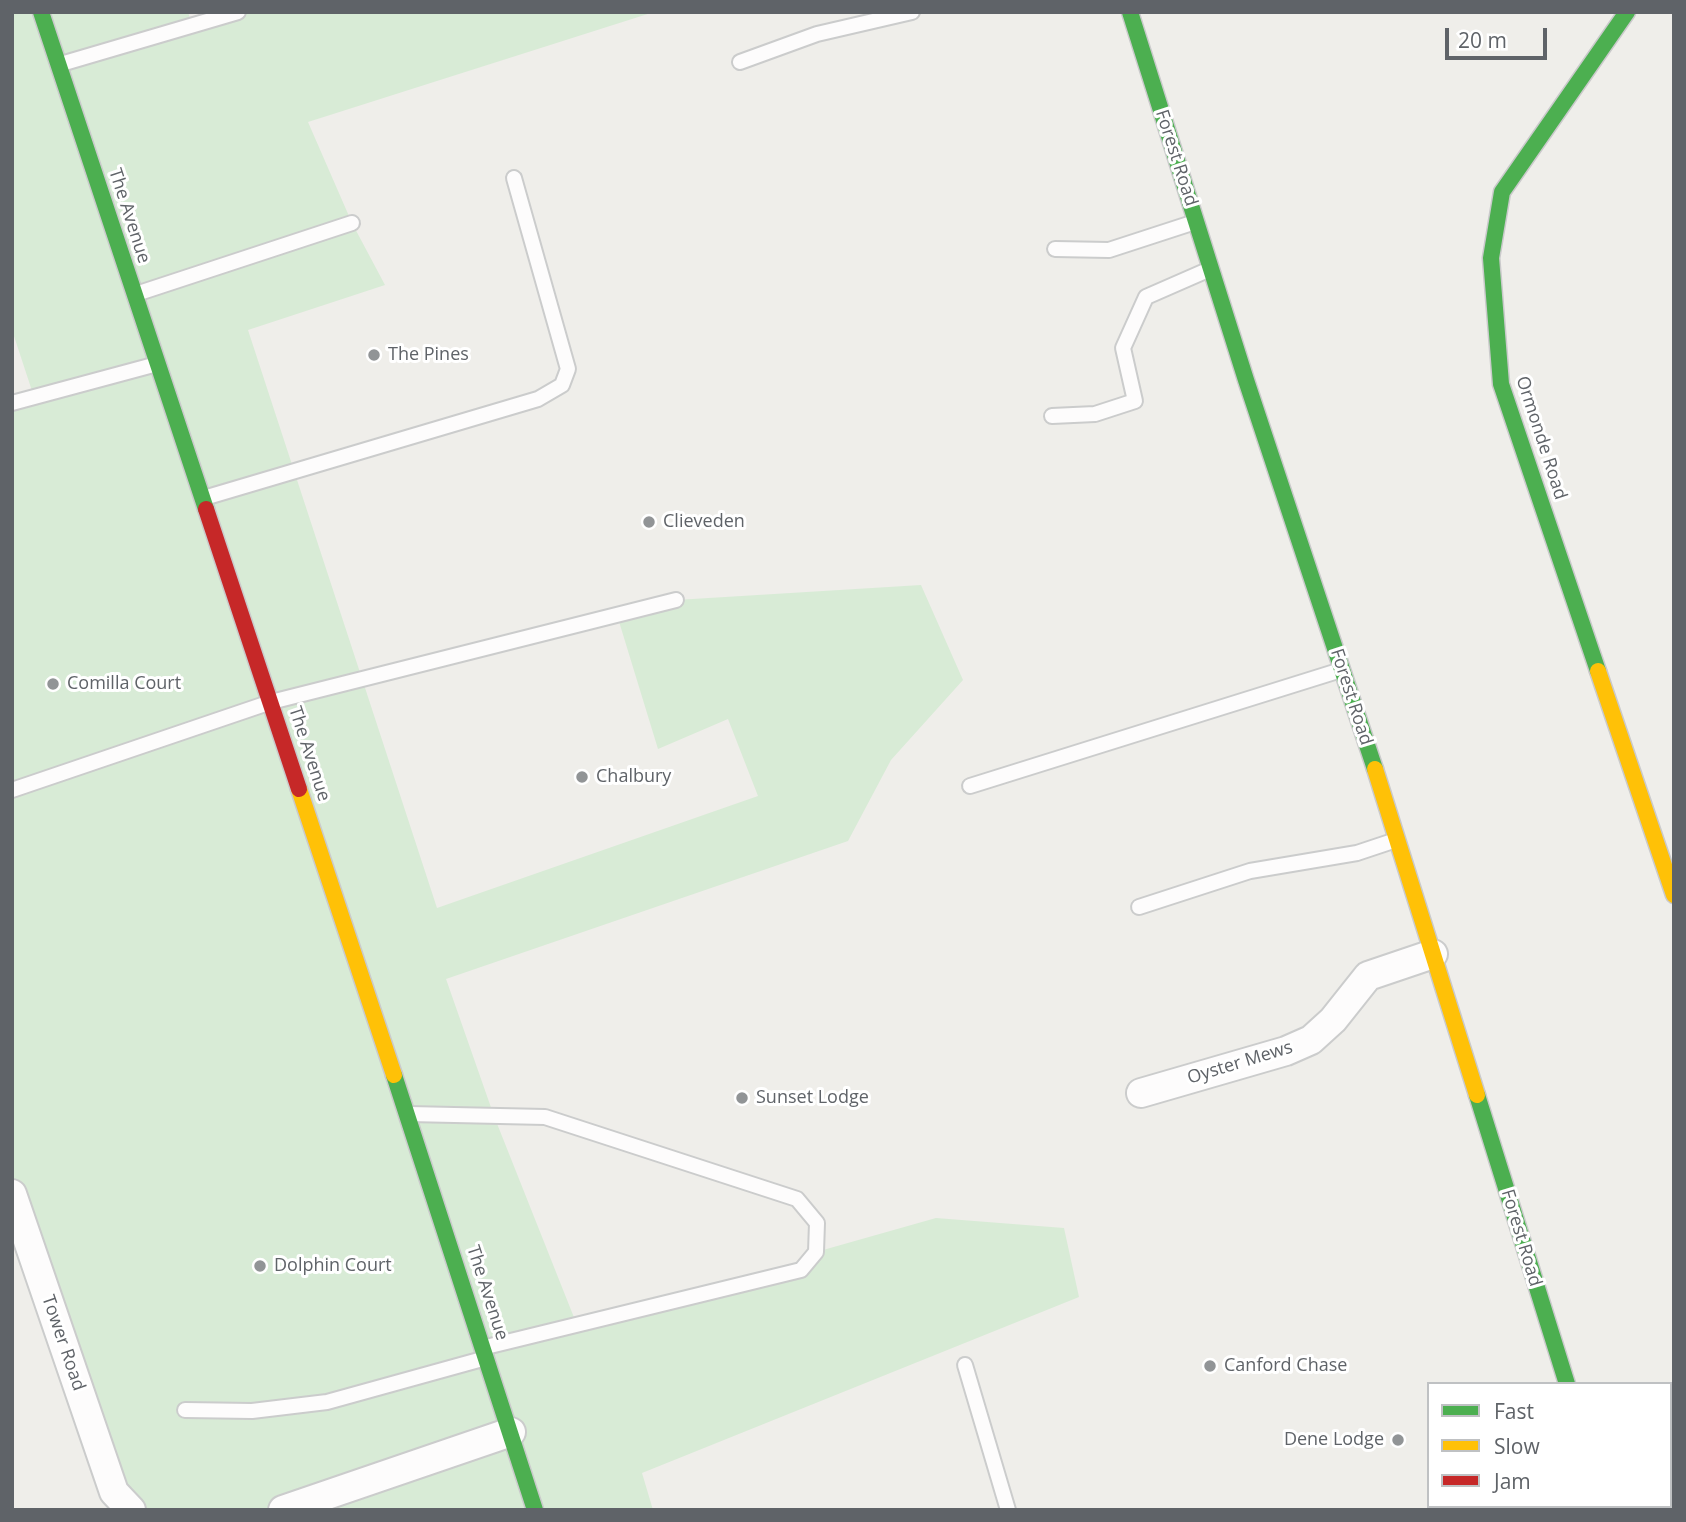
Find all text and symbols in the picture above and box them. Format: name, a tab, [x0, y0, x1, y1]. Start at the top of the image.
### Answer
scale bar	[1448, 14, 1550, 58]
text: 20 m	[1458, 26, 1507, 54]
street label: Forest Road	[1150, 107, 1202, 209]
street label: The Avenue	[104, 166, 154, 266]
place label: The Pines	[388, 344, 469, 366]
marker: The Pines	[366, 347, 382, 363]
street label: Ormonde Road	[1511, 373, 1571, 503]
place label: Clieveden	[663, 511, 745, 533]
marker: Clieveden	[641, 514, 657, 530]
street label: Forest Road	[1325, 646, 1377, 748]
place label: Comilla Court	[67, 673, 181, 695]
marker: Comilla Court	[45, 676, 61, 692]
street label: The Avenue	[284, 704, 334, 804]
place label: Chalbury	[596, 766, 671, 788]
marker: Chalbury	[574, 769, 590, 785]
street label: Oyster Mews	[1185, 1037, 1295, 1089]
place label: Sunset Lodge	[756, 1087, 869, 1109]
marker: Sunset Lodge	[734, 1090, 750, 1106]
street label: Forest Road	[1496, 1187, 1546, 1289]
street label: The Avenue	[462, 1243, 512, 1343]
place label: Dolphin Court	[274, 1255, 392, 1277]
marker: Dolphin Court	[252, 1258, 268, 1274]
street label: Tower Road	[37, 1292, 89, 1394]
place label: Canford Chase	[1224, 1355, 1347, 1377]
marker: Canford Chase	[1202, 1358, 1218, 1374]
legend	[1427, 1382, 1672, 1508]
text: Fast	[1494, 1397, 1534, 1425]
place label: Dene Lodge	[1284, 1429, 1384, 1451]
marker: Dene Lodge	[1390, 1432, 1406, 1448]
text: Slow	[1494, 1432, 1540, 1460]
text: Jam	[1494, 1467, 1531, 1495]

